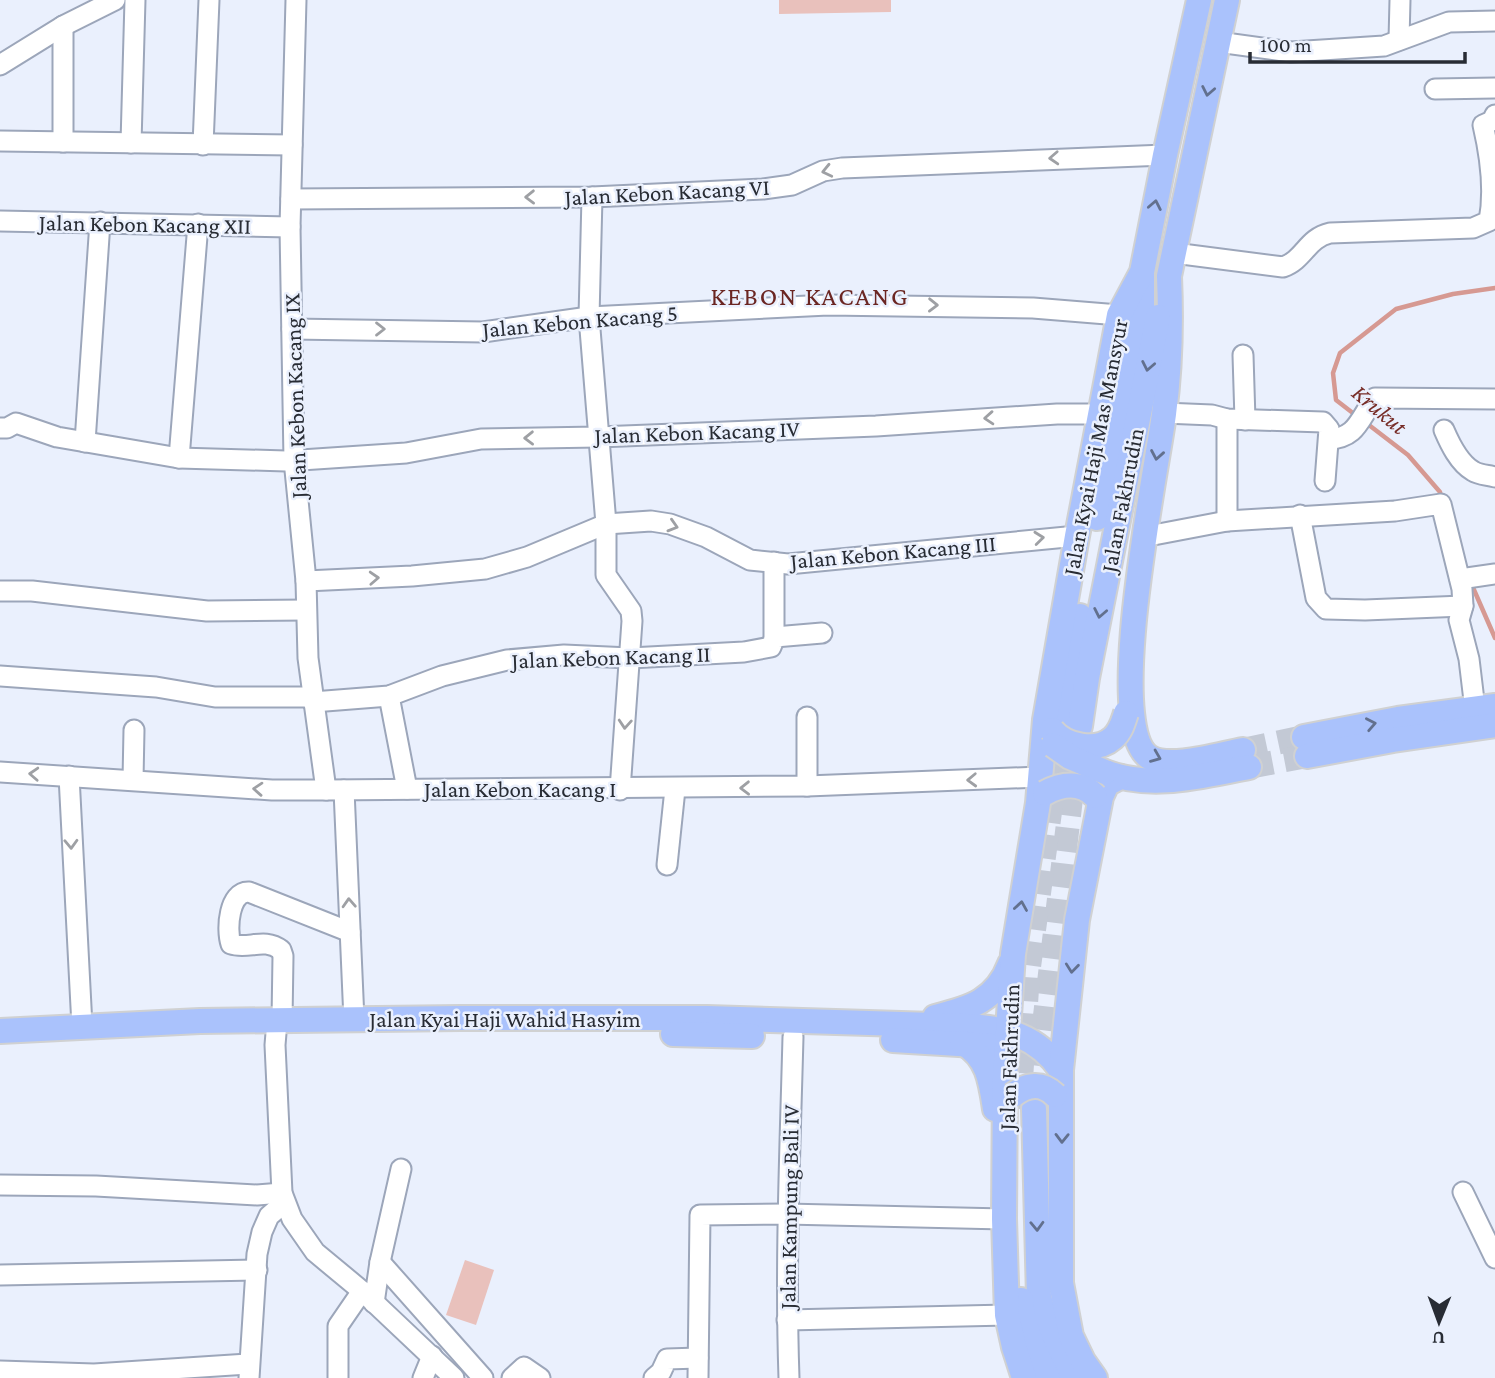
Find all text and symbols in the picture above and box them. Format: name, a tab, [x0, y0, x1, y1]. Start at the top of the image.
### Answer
scale bar	[1250, 21, 1465, 65]
text: 100 m	[1260, 33, 1312, 57]
one-way arrow	[1202, 85, 1217, 97]
one-way arrow	[1048, 151, 1059, 166]
one-way arrow	[821, 163, 833, 177]
street label: Jalan Kebon Kacang VI	[562, 174, 770, 210]
one-way arrow	[524, 189, 534, 205]
one-way arrow	[1147, 199, 1162, 211]
street label: Jalan Kebon Kacang XII	[37, 209, 251, 239]
district label: KEBON KACANG	[710, 282, 910, 311]
street label: Jalan Kebon Kacang IX	[278, 293, 312, 501]
one-way arrow	[928, 298, 939, 313]
street label: Jalan Kebon Kacang 5	[479, 300, 679, 343]
street label: Jalan Kyai Haji Mas Mansyur	[1057, 316, 1133, 580]
one-way arrow	[376, 321, 386, 337]
one-way arrow	[1142, 360, 1157, 372]
water label: Krukut	[1347, 378, 1414, 440]
one-way arrow	[983, 410, 994, 425]
street label: Jalan Kebon Kacang IV	[592, 415, 801, 449]
street label: Jalan Fakhrudin	[1095, 426, 1149, 576]
one-way arrow	[524, 430, 534, 446]
one-way arrow	[1150, 449, 1165, 461]
one-way arrow	[667, 518, 679, 533]
street label: Jalan Kebon Kacang III	[787, 530, 997, 574]
one-way arrow	[1033, 531, 1045, 546]
one-way arrow	[369, 570, 380, 585]
one-way arrow	[1093, 607, 1108, 619]
street label: Jalan Kebon Kacang II	[509, 641, 711, 674]
one-way arrow	[1365, 717, 1377, 732]
one-way arrow	[618, 719, 633, 730]
one-way arrow	[1148, 749, 1161, 763]
one-way arrow	[29, 767, 40, 782]
one-way arrow	[967, 772, 978, 787]
street label: Jalan Kebon Kacang I	[422, 776, 616, 802]
one-way arrow	[739, 780, 750, 795]
one-way arrow	[252, 782, 263, 797]
one-way arrow	[64, 839, 79, 850]
one-way arrow	[342, 897, 357, 908]
one-way arrow	[1013, 900, 1028, 912]
one-way arrow	[1065, 963, 1080, 974]
street label: Jalan Fakhrudin	[993, 983, 1025, 1133]
street label: Jalan Kyai Haji Wahid Hasyim	[367, 1006, 641, 1032]
street label: Jalan Kampung Bali IV	[774, 1104, 804, 1312]
one-way arrow	[1054, 1133, 1070, 1144]
one-way arrow	[1030, 1221, 1045, 1232]
north arrow	[1404, 1287, 1474, 1357]
text: U	[1432, 1328, 1445, 1349]

